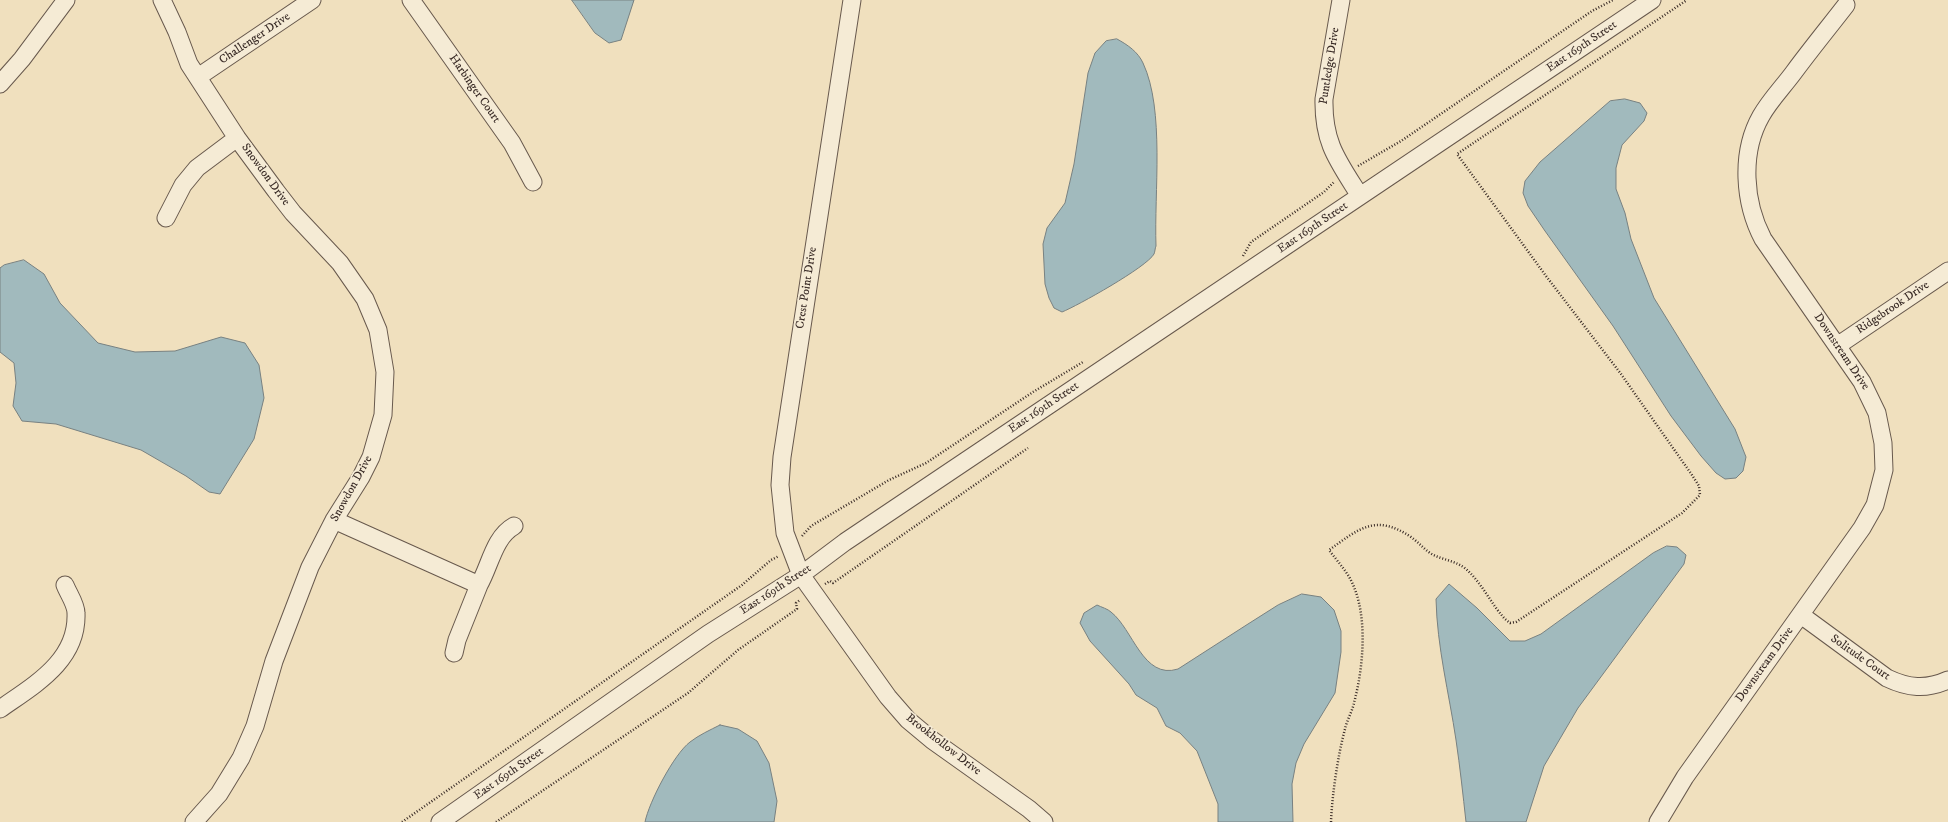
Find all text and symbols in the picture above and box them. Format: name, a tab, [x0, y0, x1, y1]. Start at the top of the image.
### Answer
street label: Challenger Drive	[217, 10, 293, 68]
street label: East 169th Street	[1544, 18, 1620, 76]
street label: Puntledge Drive	[1317, 27, 1343, 105]
street label: Harbinger Court	[445, 52, 503, 126]
street label: Snowdon Drive	[238, 141, 292, 209]
street label: East 169th Street	[1275, 199, 1351, 257]
street label: Crest Point Drive	[793, 246, 821, 330]
street label: Ridgebrook Drive	[1854, 278, 1932, 338]
street label: Downstream Drive	[1810, 311, 1872, 393]
street label: East 169th Street	[1006, 379, 1082, 437]
street label: Snowdon Drive	[328, 453, 376, 525]
street label: East 169th Street	[738, 562, 814, 618]
street label: Downstream Drive	[1733, 625, 1797, 705]
street label: Solitude Court	[1827, 632, 1893, 684]
street label: Brookhollow Drive	[902, 711, 984, 779]
street label: East 169th Street	[471, 745, 547, 803]

